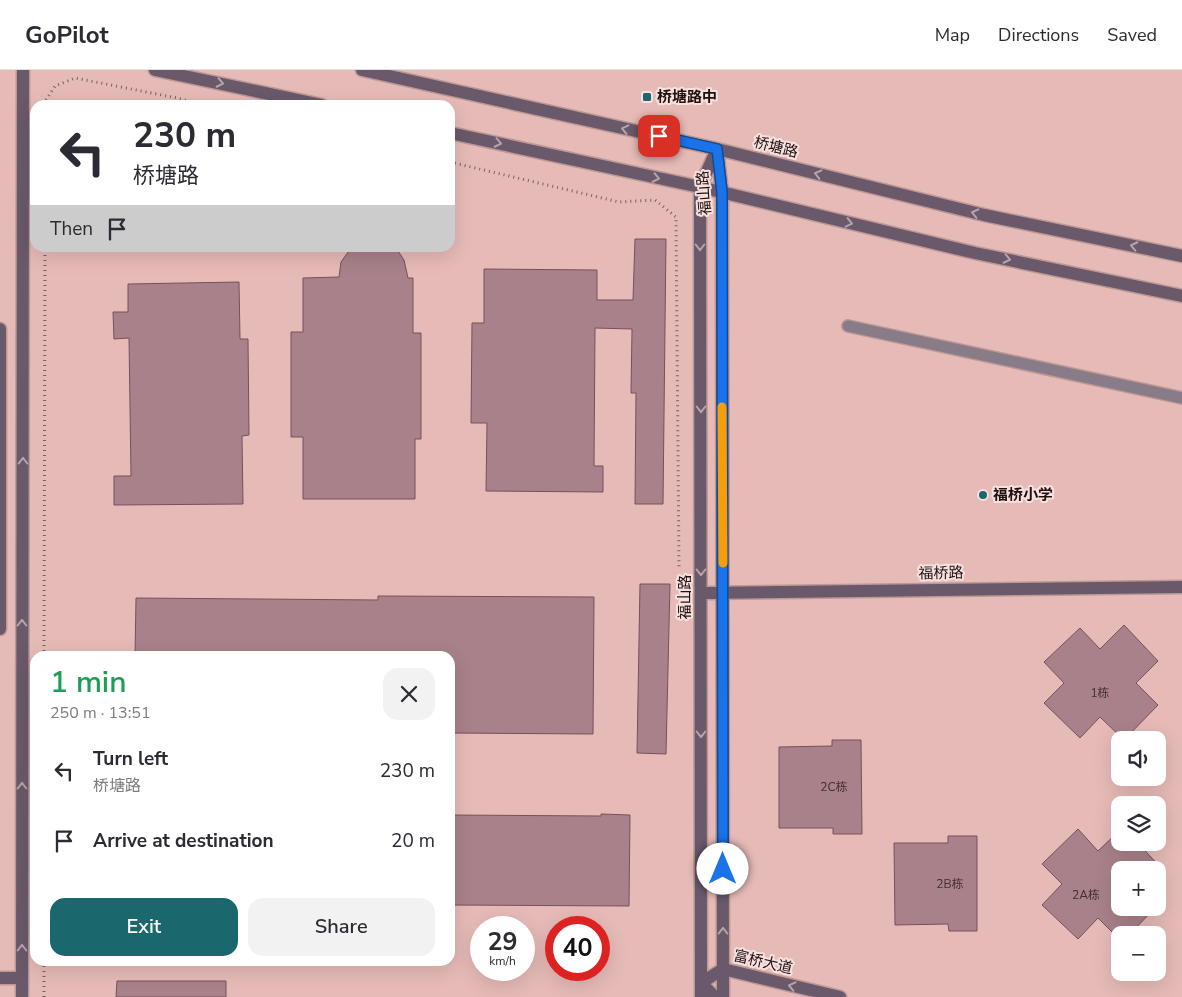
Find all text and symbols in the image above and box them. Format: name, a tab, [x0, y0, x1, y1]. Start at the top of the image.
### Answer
text: GoPilot	[25, 19, 109, 51]
text: Map	[935, 23, 970, 47]
text: Directions	[998, 23, 1079, 47]
text: Saved	[1107, 23, 1157, 47]
one-way arrow	[215, 77, 224, 88]
place label: 桥塘路中	[657, 87, 717, 107]
marker: 桥塘路中	[641, 91, 653, 103]
text: 230 m	[133, 112, 236, 159]
pin	[638, 115, 680, 157]
icon: left	[50, 120, 115, 185]
icon: arrive	[645, 122, 673, 150]
one-way arrow	[621, 124, 630, 134]
street label: 桥塘路	[752, 132, 800, 162]
one-way arrow	[493, 137, 502, 148]
text: 桥塘路	[133, 161, 199, 191]
one-way arrow	[813, 169, 822, 180]
street label: 福山路	[692, 170, 716, 216]
one-way arrow	[652, 172, 661, 182]
one-way arrow	[972, 208, 980, 218]
icon: arrive	[103, 215, 131, 243]
text: Then	[50, 216, 93, 242]
one-way arrow	[844, 217, 852, 227]
one-way arrow	[1130, 242, 1139, 252]
one-way arrow	[695, 243, 705, 251]
one-way arrow	[1003, 254, 1011, 264]
one-way arrow	[696, 406, 706, 413]
one-way arrow	[18, 457, 28, 464]
place label: 福桥小学	[993, 485, 1053, 505]
marker: 福桥小学	[977, 489, 989, 501]
street label: 福桥路	[918, 563, 964, 583]
one-way arrow	[696, 568, 706, 576]
street label: 福山路	[675, 574, 695, 620]
one-way arrow	[17, 619, 27, 627]
text: 1 min	[50, 662, 126, 703]
button: close	[383, 668, 435, 720]
house number: 1栋	[1090, 685, 1110, 701]
text: 250 m · 13:51	[50, 702, 151, 724]
one-way arrow	[696, 730, 706, 738]
map controls	[1111, 731, 1166, 981]
button: sound	[1111, 731, 1166, 786]
text: Turn left	[93, 746, 168, 772]
icon: left	[50, 757, 78, 785]
text: 230 m	[380, 758, 435, 784]
text: 桥塘路	[93, 775, 141, 797]
house number: 2C栋	[820, 779, 848, 795]
one-way arrow	[17, 782, 27, 790]
button: layers	[1111, 796, 1166, 851]
icon: arrive	[50, 827, 78, 855]
text: Arrive at destination	[93, 828, 274, 854]
text: 20 m	[391, 828, 435, 854]
position arrow	[696, 842, 748, 894]
button: +	[1111, 861, 1166, 916]
house number: 2B栋	[936, 876, 964, 892]
house number: 2A栋	[1072, 887, 1100, 903]
button: Exit	[50, 898, 238, 956]
button: Share	[248, 898, 435, 956]
speed limit sign: 40	[545, 916, 610, 981]
text: 29	[487, 925, 518, 959]
button: −	[1111, 926, 1166, 981]
one-way arrow	[718, 927, 728, 934]
one-way arrow	[17, 944, 27, 952]
street label: 富桥大道	[732, 946, 794, 978]
text: km/h	[489, 953, 516, 969]
one-way arrow	[788, 981, 797, 992]

